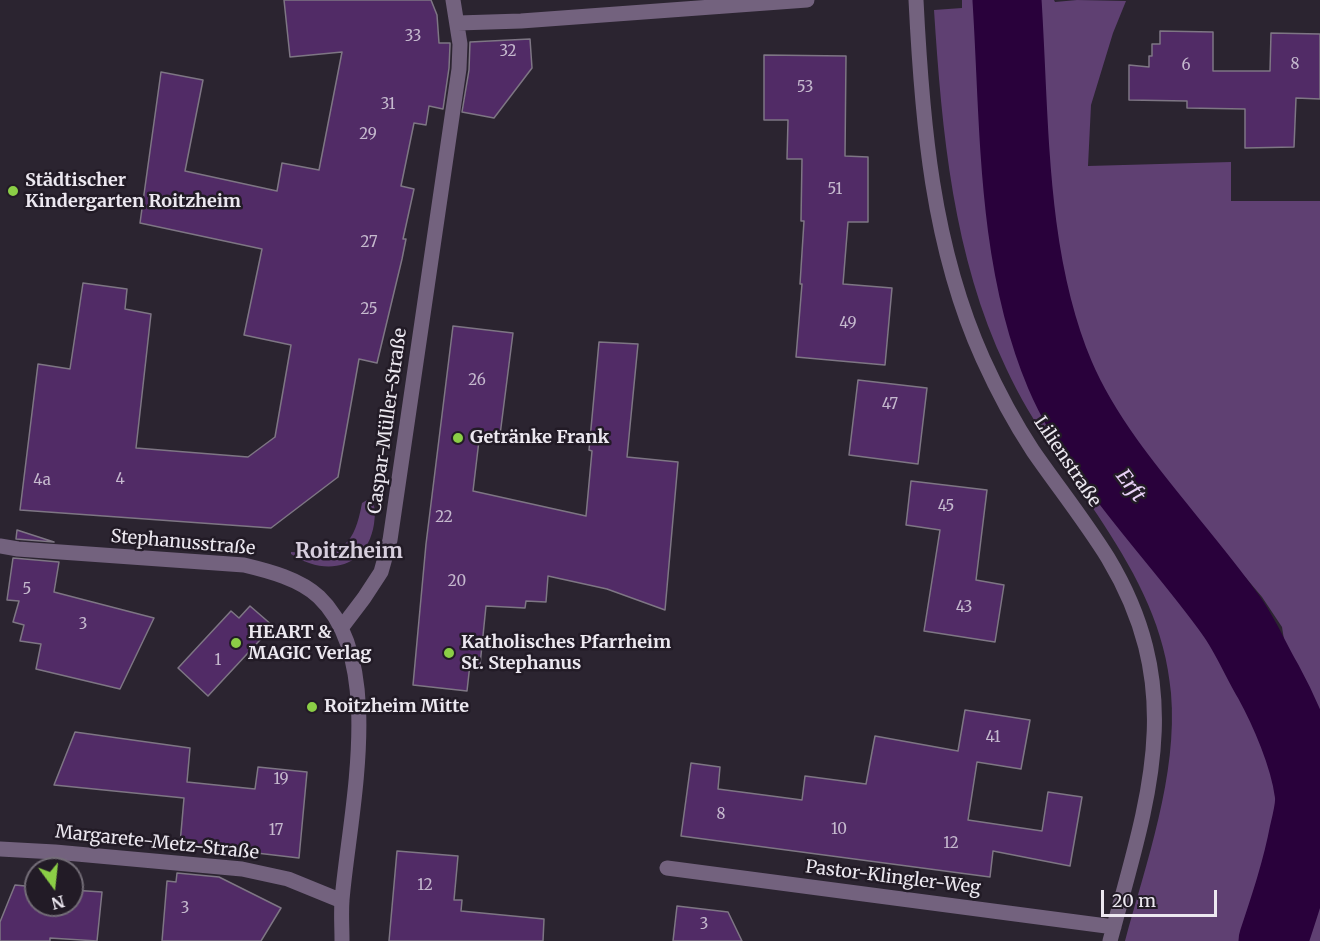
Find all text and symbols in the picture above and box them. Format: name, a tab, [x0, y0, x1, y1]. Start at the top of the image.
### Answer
house number: 33	[405, 28, 421, 46]
house number: 32	[499, 43, 517, 61]
house number: 8	[1291, 56, 1299, 74]
house number: 6	[1181, 57, 1191, 75]
house number: 53	[797, 79, 813, 97]
house number: 31	[381, 96, 395, 114]
house number: 29	[359, 126, 377, 144]
place label: Städtischer Kindergarten Roitzheim	[25, 170, 241, 213]
house number: 51	[828, 181, 842, 199]
marker: Städtischer Kindergarten Roitzheim	[6, 184, 20, 198]
house number: 27	[361, 234, 377, 252]
house number: 25	[360, 301, 378, 319]
house number: 49	[839, 315, 857, 333]
street label: Caspar-Müller-Straße	[364, 327, 412, 515]
house number: 26	[468, 372, 486, 390]
house number: 47	[882, 396, 898, 414]
street label: Lilienstraße	[1029, 413, 1105, 511]
place label: Getränke Frank	[470, 427, 609, 449]
marker: Getränke Frank	[451, 431, 465, 445]
water label: Erft	[1110, 465, 1150, 507]
house number: 4	[115, 471, 125, 489]
house number: 4a	[33, 472, 51, 490]
house number: 45	[938, 498, 954, 516]
house number: 22	[435, 509, 453, 527]
street label: Stephanusstraße	[110, 526, 256, 560]
district label: Roitzheim	[295, 539, 403, 565]
house number: 20	[448, 573, 466, 591]
house number: 5	[23, 581, 31, 599]
house number: 43	[956, 599, 972, 617]
house number: 3	[79, 616, 87, 634]
place label: HEART & MAGIC Verlag	[248, 622, 372, 664]
place label: Katholisches Pfarrheim St. Stephanus	[461, 632, 671, 674]
marker: HEART & MAGIC Verlag	[229, 636, 243, 650]
marker: Katholisches Pfarrheim St. Stephanus	[442, 646, 456, 660]
house number: 1	[215, 652, 221, 670]
place label: Roitzheim Mitte	[324, 696, 469, 718]
marker: Roitzheim Mitte	[305, 700, 319, 714]
house number: 41	[986, 729, 1000, 747]
house number: 19	[273, 771, 289, 789]
house number: 8	[717, 806, 725, 824]
house number: 10	[831, 821, 847, 839]
street label: Margarete-Metz-Straße	[54, 822, 260, 864]
house number: 17	[269, 822, 283, 840]
house number: 12	[943, 835, 959, 853]
north arrow	[24, 857, 84, 917]
street label: Pastor-Klingler-Weg	[804, 857, 982, 899]
house number: 12	[417, 877, 433, 895]
scale bar	[1104, 878, 1220, 916]
text: 20 m	[1112, 889, 1156, 912]
text: N	[49, 891, 67, 914]
house number: 3	[181, 900, 189, 918]
house number: 3	[700, 916, 708, 934]

